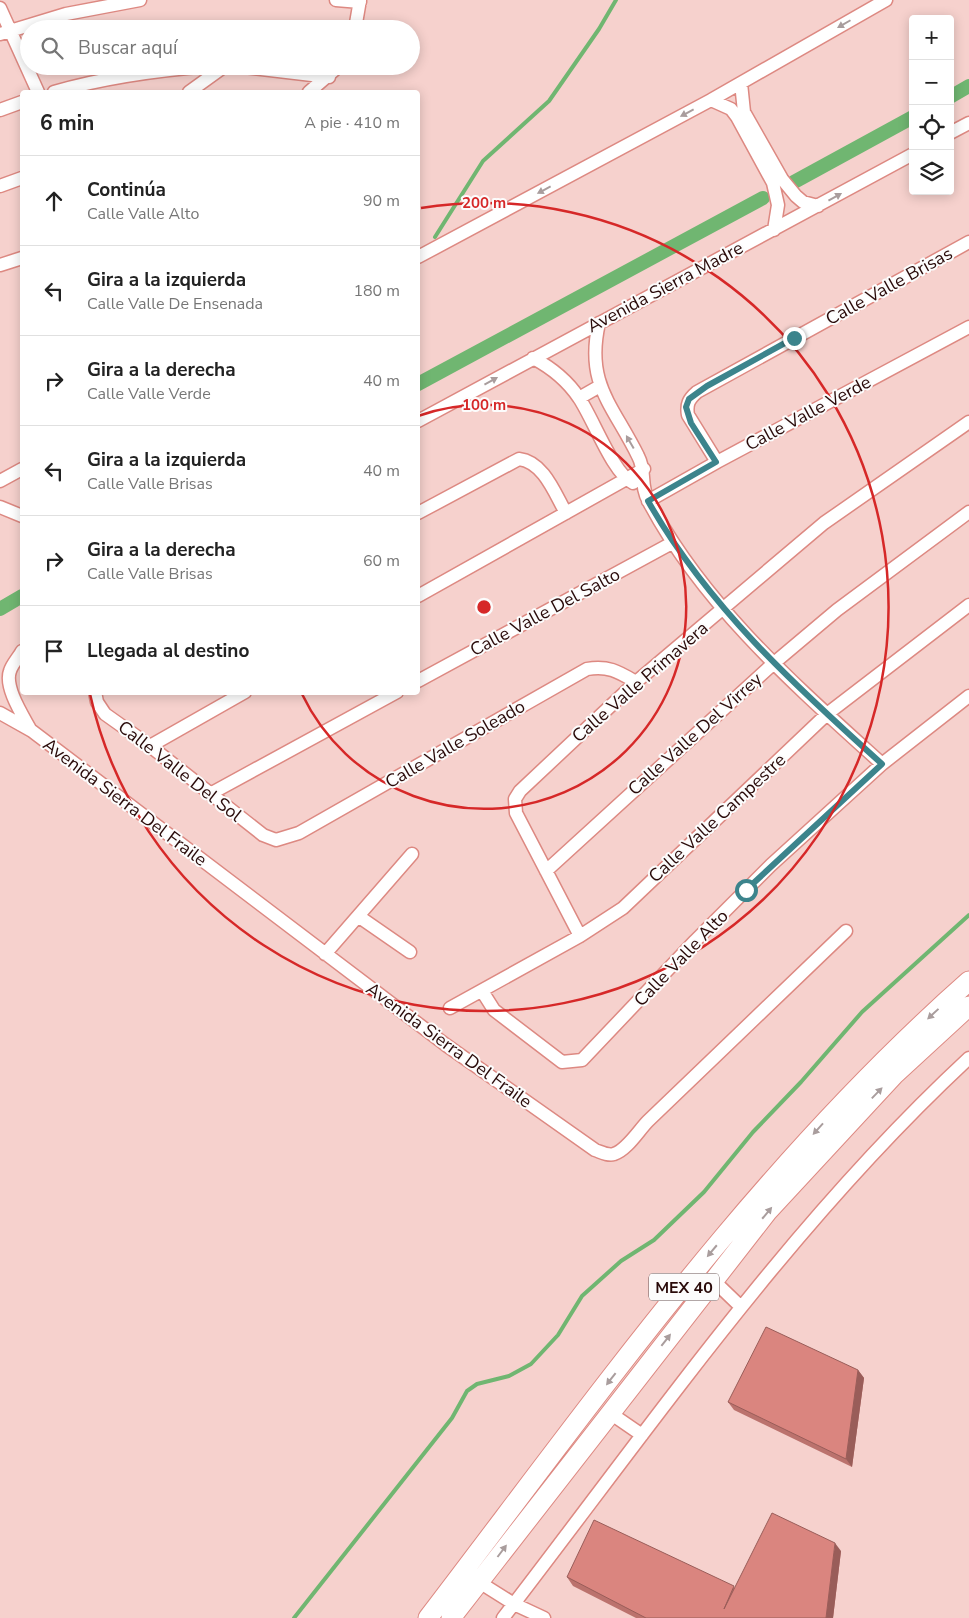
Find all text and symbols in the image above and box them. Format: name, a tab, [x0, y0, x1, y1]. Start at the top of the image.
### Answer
map controls	[909, 15, 954, 195]
button: +	[909, 15, 954, 60]
search box	[20, 20, 420, 75]
one-way arrow	[837, 20, 850, 29]
icon: search	[38, 34, 66, 62]
text: Buscar aquí	[78, 35, 177, 61]
button: −	[909, 60, 954, 105]
button: locate	[909, 105, 954, 150]
text: 6 min	[40, 109, 94, 137]
one-way arrow	[680, 109, 694, 117]
text: A pie · 410 m	[304, 112, 400, 134]
button: layers	[909, 150, 954, 195]
text: Continúa	[87, 177, 166, 203]
one-way arrow	[537, 185, 551, 194]
icon: ahead	[40, 187, 68, 215]
text: 90 m	[363, 190, 400, 212]
text: 200 m	[462, 193, 506, 213]
one-way arrow	[828, 193, 842, 201]
text: Calle Valle Alto	[87, 203, 199, 225]
street label: Avenida Sierra Madre	[583, 236, 747, 338]
street label: Calle Valle Brisas	[821, 241, 957, 331]
text: Gira a la izquierda	[87, 267, 246, 293]
icon: left	[40, 277, 68, 305]
text: 180 m	[353, 280, 400, 302]
text: Calle Valle De Ensenada	[87, 293, 263, 315]
route end	[783, 327, 806, 350]
text: Gira a la derecha	[87, 357, 236, 383]
icon: right	[40, 367, 68, 395]
text: 40 m	[363, 370, 400, 392]
street label: Calle Valle Verde	[741, 370, 875, 456]
one-way arrow	[484, 376, 498, 385]
text: Calle Valle Verde	[87, 383, 211, 405]
text: 100 m	[462, 395, 506, 415]
one-way arrow	[626, 434, 634, 449]
text: Gira a la izquierda	[87, 447, 246, 473]
icon: left	[40, 457, 68, 485]
text: 40 m	[363, 460, 400, 482]
text: Calle Valle Brisas	[87, 473, 213, 495]
text: Gira a la derecha	[87, 537, 236, 563]
icon: right	[40, 547, 68, 575]
text: 60 m	[363, 550, 400, 572]
street label: Calle Valle Del Salto	[466, 562, 624, 662]
text: Calle Valle Brisas	[87, 563, 213, 585]
centre of rings	[475, 598, 493, 616]
street label: Calle Valle Primavera	[567, 616, 713, 748]
icon: arrive	[40, 637, 68, 665]
text: Llegada al destino	[87, 638, 249, 664]
street label: Calle Valle Del Virrey	[623, 667, 768, 801]
street label: Calle Valle Soleado	[381, 694, 529, 794]
street label: Calle Valle Del Sol	[113, 715, 247, 827]
street label: Avenida Sierra Del Fraile	[38, 732, 212, 872]
street label: Calle Valle Campestre	[643, 748, 791, 888]
route start	[735, 879, 758, 902]
street label: Calle Valle Alto	[628, 904, 734, 1012]
street label: Avenida Sierra Del Fraile	[361, 977, 537, 1113]
one-way arrow	[928, 1008, 940, 1020]
one-way arrow	[871, 1087, 883, 1099]
one-way arrow	[813, 1123, 824, 1136]
one-way arrow	[761, 1207, 773, 1219]
one-way arrow	[706, 1245, 717, 1258]
road number: MEX 40	[649, 1274, 719, 1300]
one-way arrow	[661, 1333, 671, 1347]
one-way arrow	[606, 1372, 616, 1386]
one-way arrow	[497, 1545, 507, 1558]

